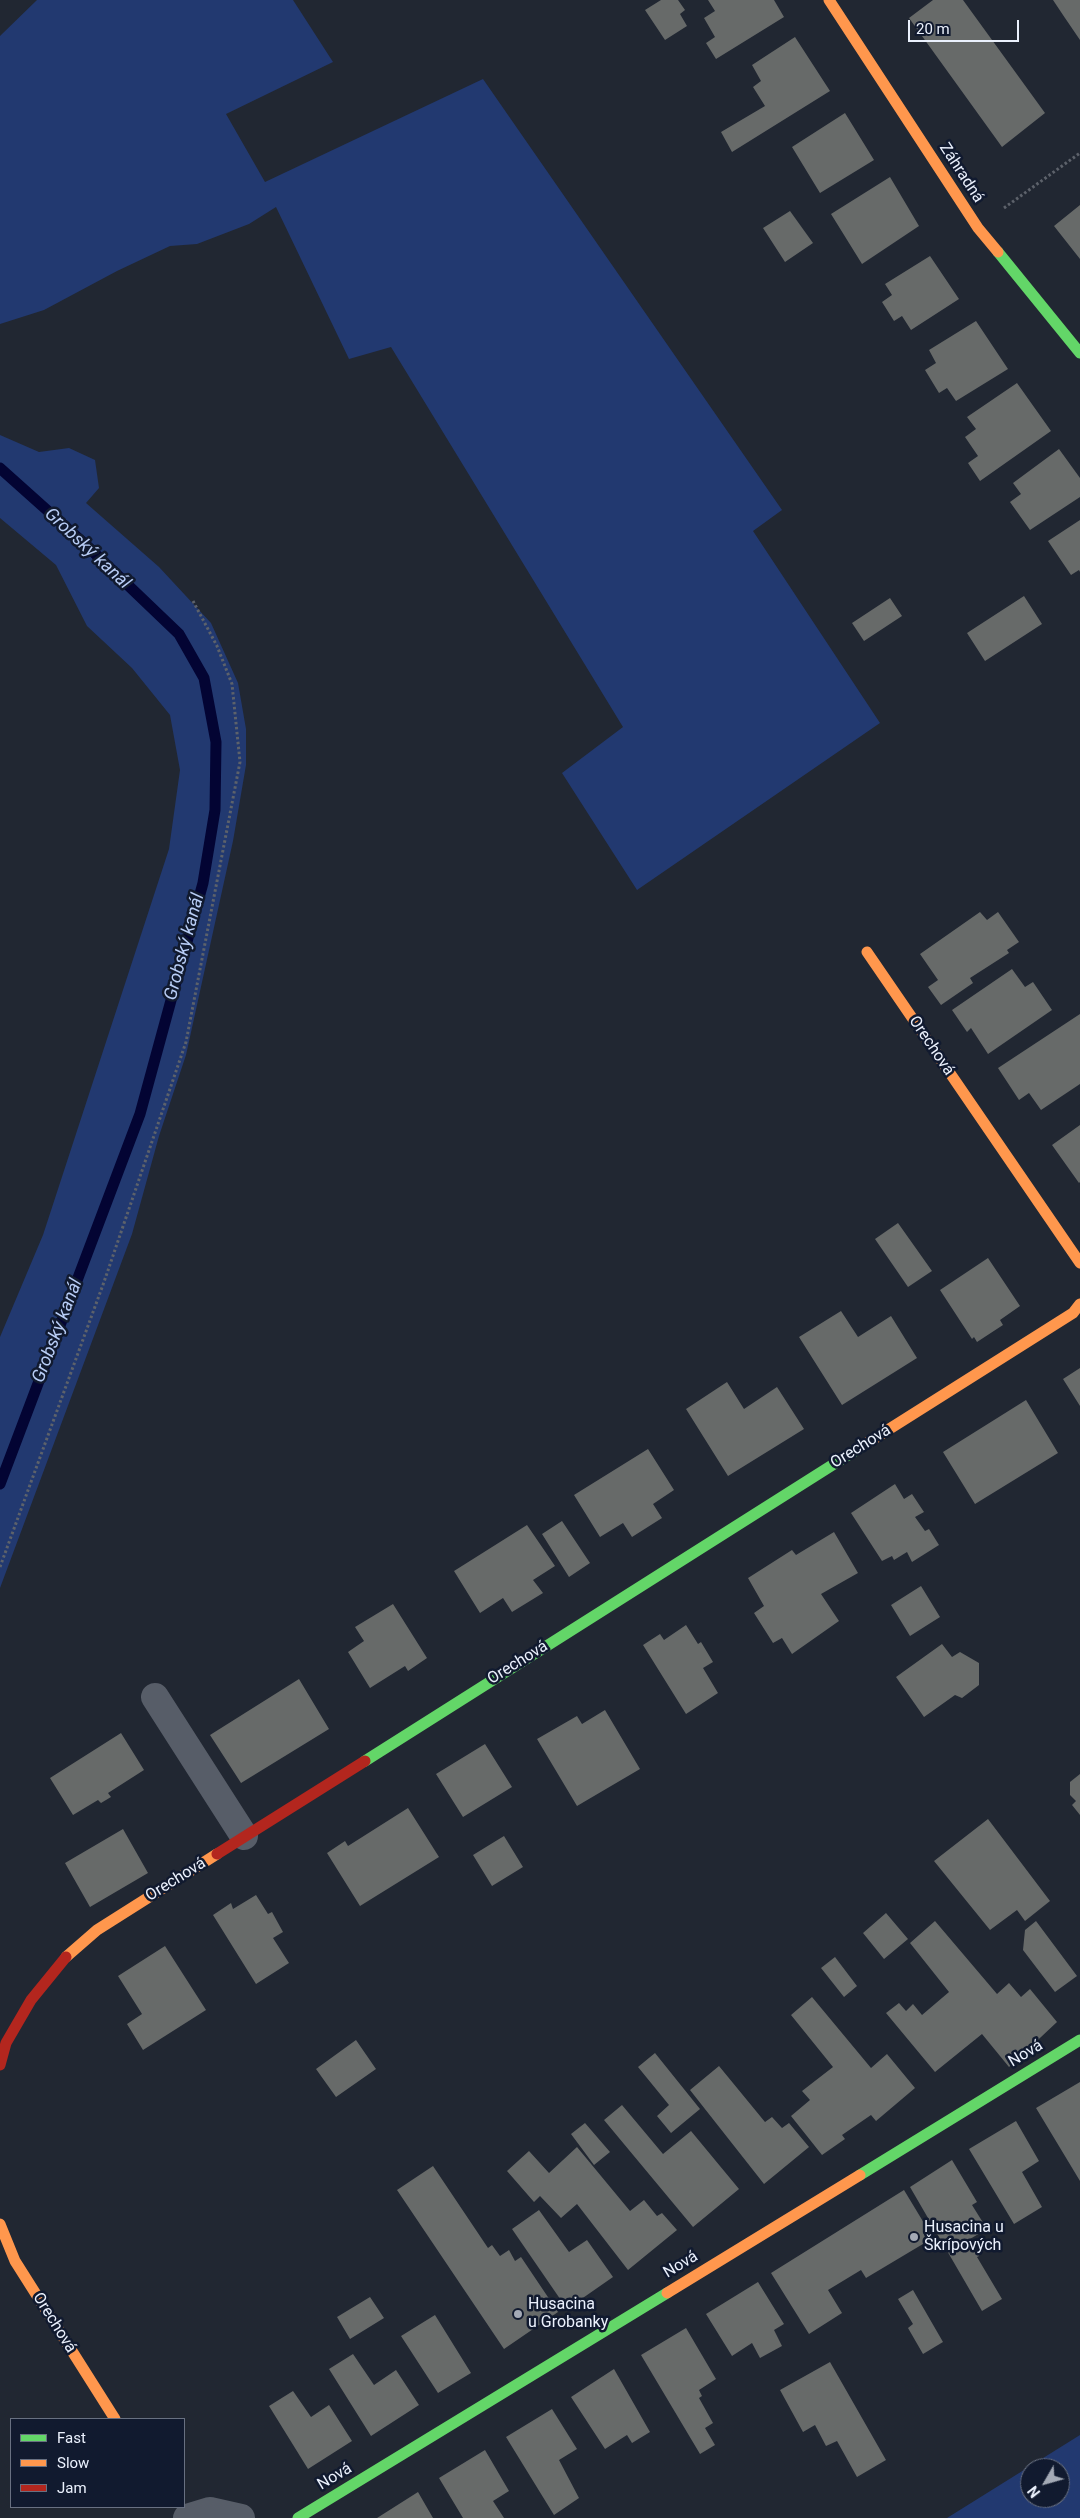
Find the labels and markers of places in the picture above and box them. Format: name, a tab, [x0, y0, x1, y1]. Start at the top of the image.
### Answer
place label: Husacina u Škrípových	[924, 2218, 1004, 2256]
marker: Husacina u Škrípových	[908, 2231, 920, 2243]
place label: Husacina u Grobanky	[528, 2295, 608, 2333]
marker: Husacina u Grobanky	[512, 2308, 524, 2320]

